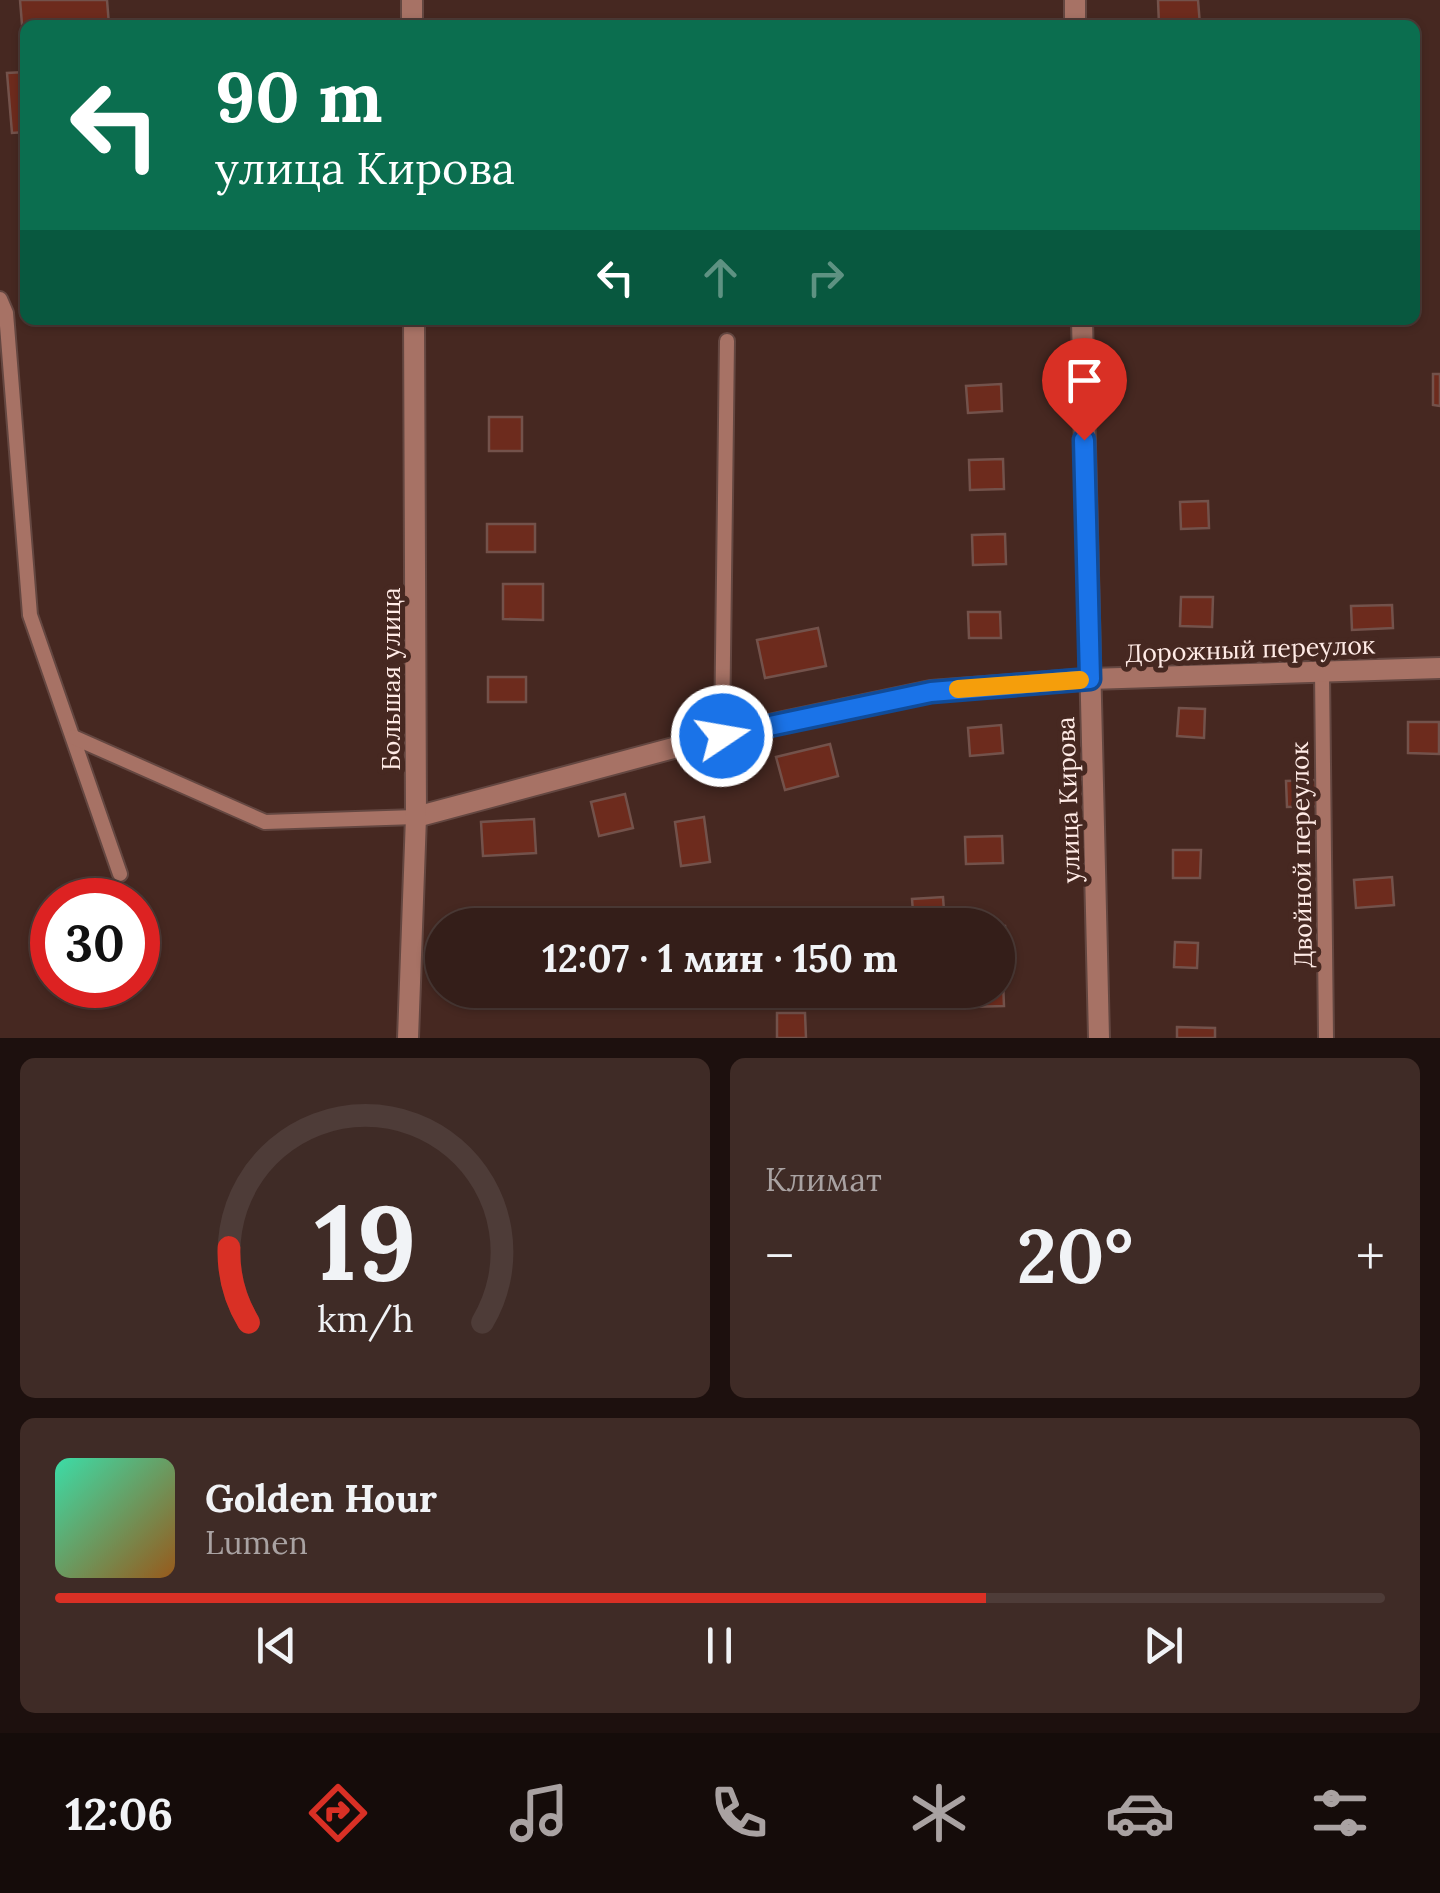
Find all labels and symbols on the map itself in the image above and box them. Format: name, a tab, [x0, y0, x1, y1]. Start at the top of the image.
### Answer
pin	[1042, 338, 1127, 441]
street label: Большая улица	[375, 587, 407, 771]
street label: Дорожный переулок	[1124, 629, 1376, 669]
position arrow	[670, 684, 774, 788]
street label: улица Кирова	[1049, 716, 1087, 884]
street label: Двойной переулок	[1283, 741, 1319, 968]
speed limit sign: 30	[30, 878, 160, 1008]

